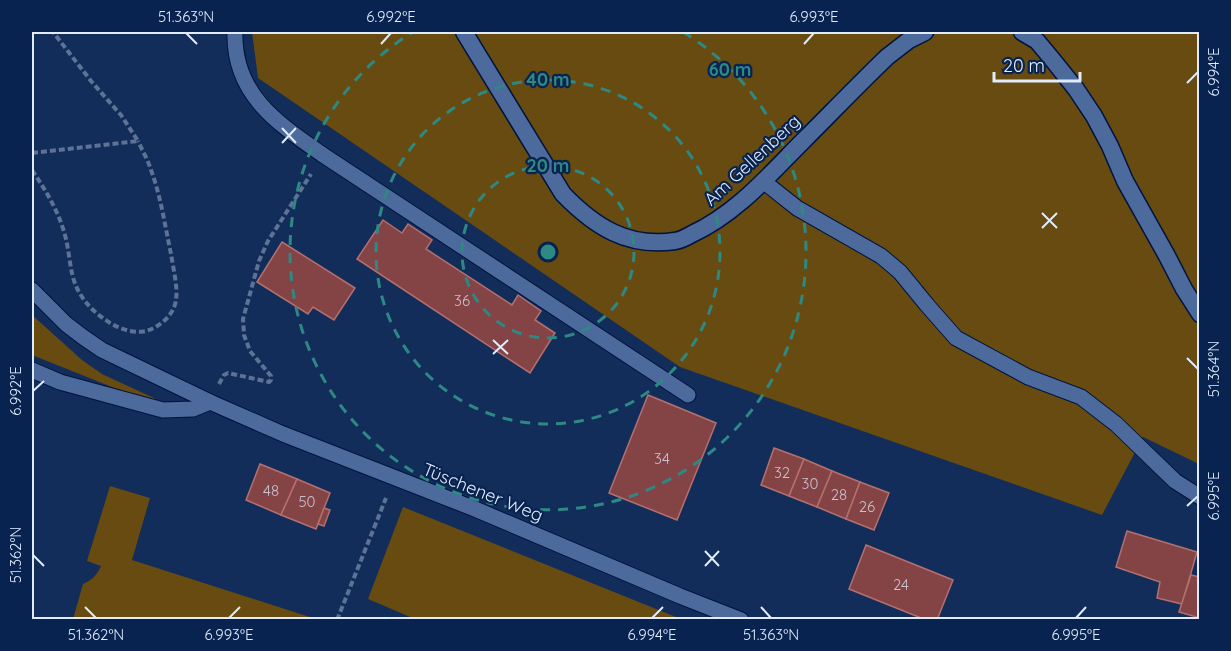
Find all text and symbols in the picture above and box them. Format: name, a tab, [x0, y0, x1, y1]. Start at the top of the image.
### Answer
text: 51.363°N	[158, 7, 214, 26]
text: 6.992°E	[366, 7, 416, 26]
text: 6.993°E	[790, 7, 838, 26]
scale bar	[994, 45, 1080, 83]
text: 6.994°E	[1204, 48, 1223, 96]
text: 20 m	[1003, 54, 1045, 77]
text: 60 m	[709, 58, 751, 81]
text: 40 m	[526, 68, 570, 91]
street label: Am Gellenberg	[699, 110, 805, 210]
text: 20 m	[527, 154, 569, 177]
centre of rings	[538, 242, 558, 262]
house number: 36	[454, 291, 470, 310]
text: 51.364°N	[1204, 341, 1223, 397]
text: 6.992°E	[6, 366, 25, 416]
house number: 34	[654, 449, 670, 468]
street label: Tüschener Weg	[419, 457, 547, 527]
house number: 32	[774, 463, 790, 482]
text: 6.995°E	[1204, 471, 1223, 521]
house number: 30	[802, 474, 818, 493]
house number: 48	[263, 481, 279, 500]
house number: 28	[831, 485, 847, 504]
house number: 50	[298, 492, 316, 511]
house number: 26	[859, 497, 875, 516]
text: 51.362°N	[6, 527, 25, 583]
house number: 24	[893, 575, 909, 594]
text: 51.362°N	[68, 625, 124, 644]
text: 6.993°E	[205, 625, 253, 644]
text: 6.994°E	[628, 625, 676, 644]
text: 51.363°N	[743, 625, 799, 644]
text: 6.995°E	[1051, 625, 1101, 644]

